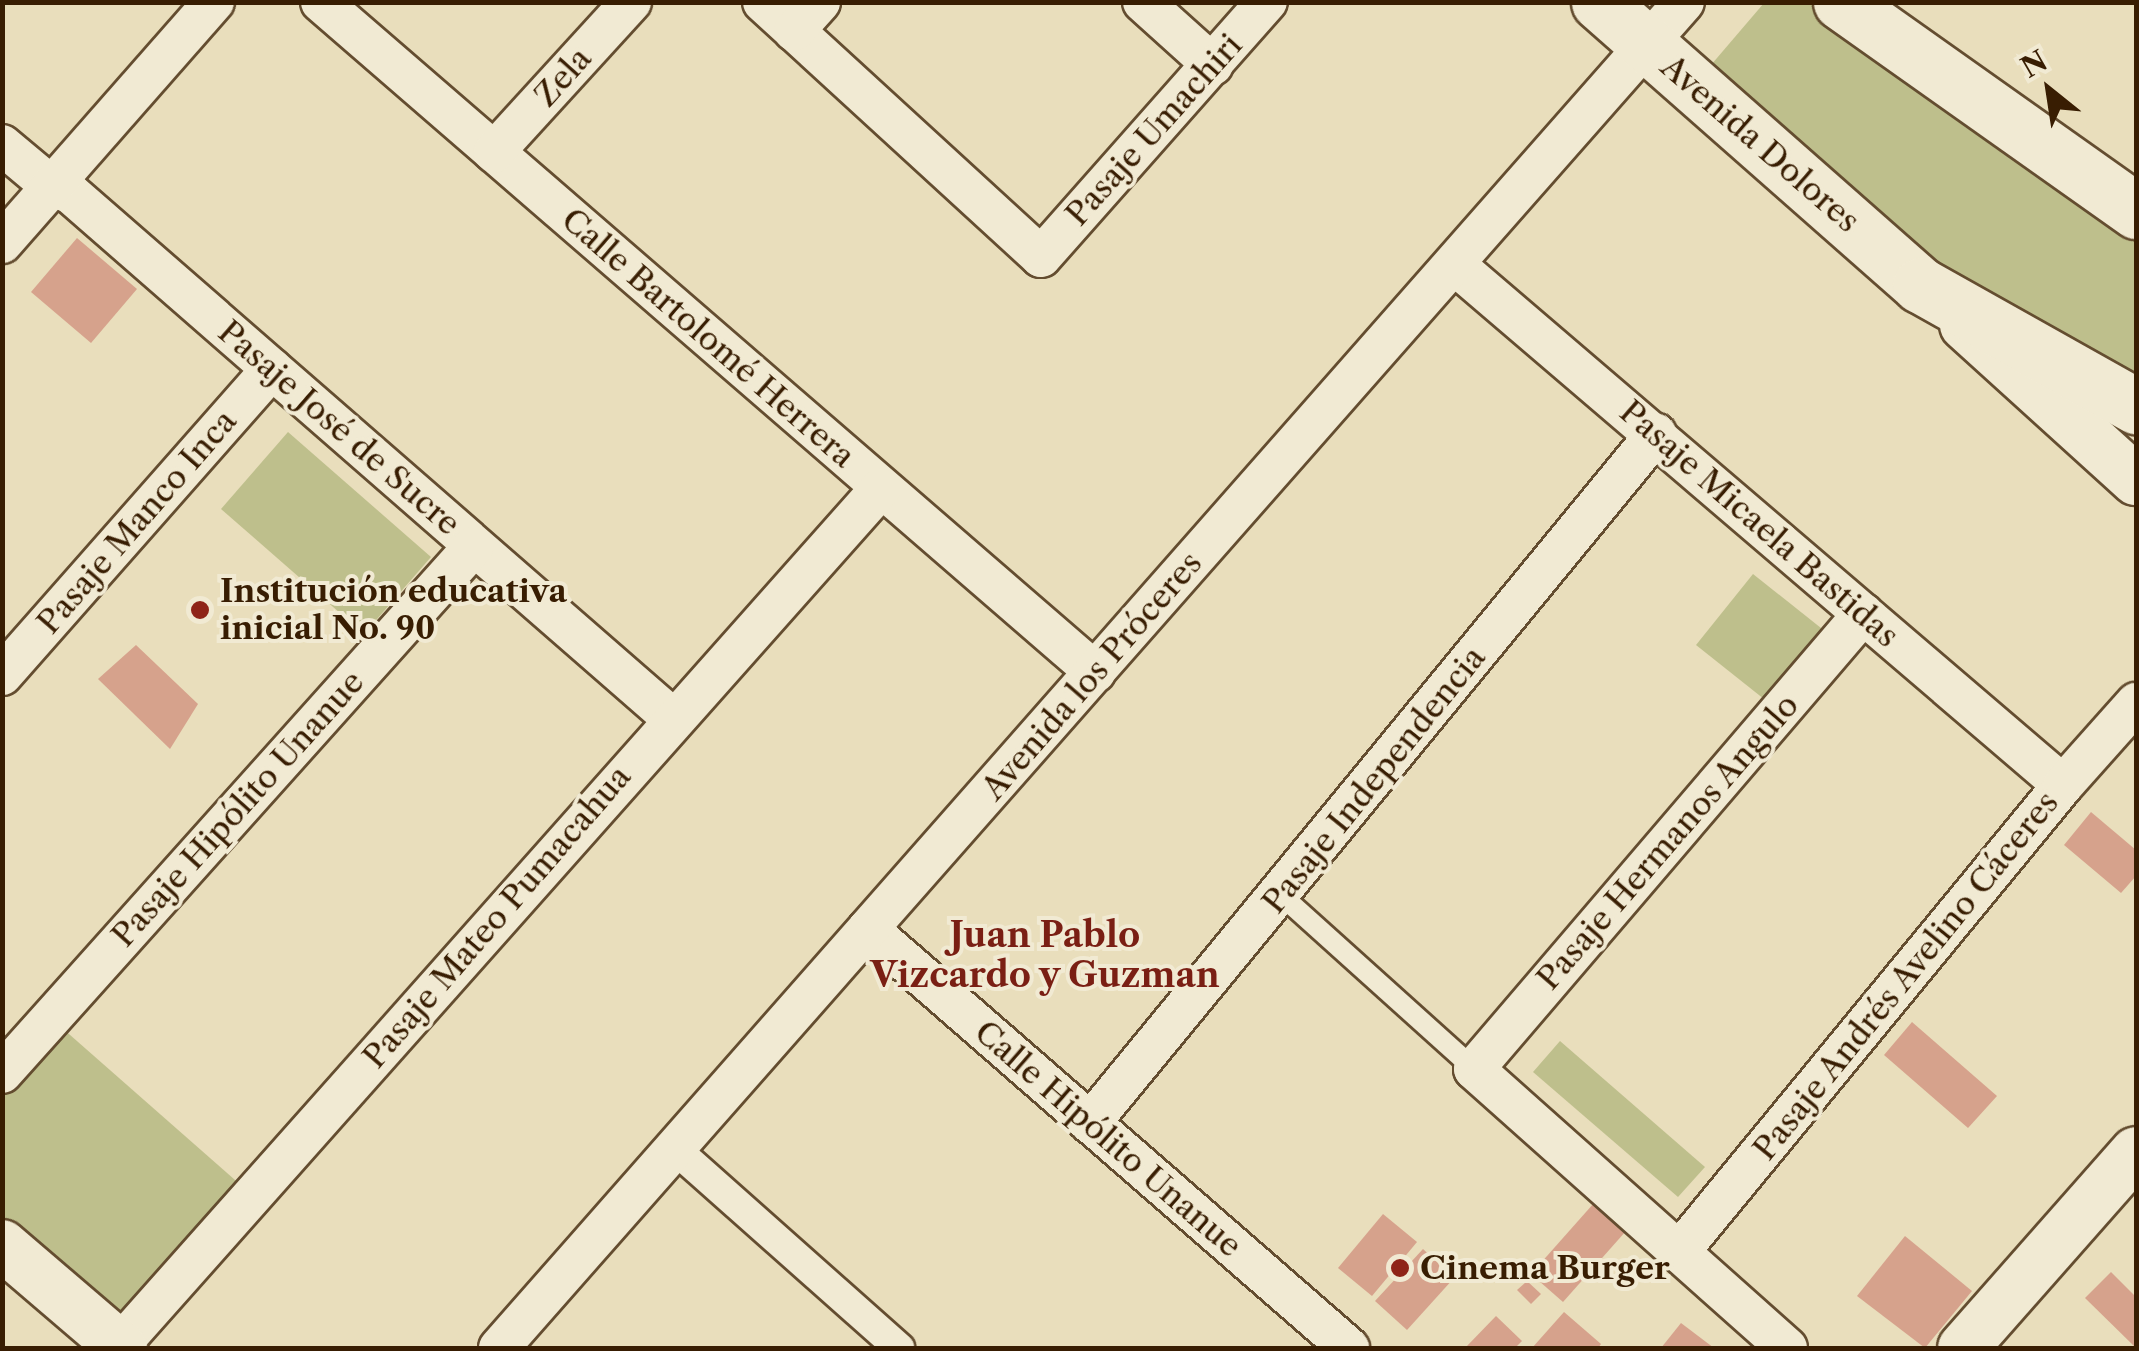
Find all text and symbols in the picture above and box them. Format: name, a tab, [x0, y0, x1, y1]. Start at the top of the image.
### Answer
street label: Pasaje Umachiri	[1058, 26, 1250, 234]
street label: Zela	[527, 40, 599, 114]
north arrow	[1999, 40, 2099, 140]
text: N	[2015, 43, 2053, 85]
street label: Avenida Dolores	[1653, 47, 1867, 241]
street label: Calle Bartolomé Herrera	[554, 200, 862, 476]
street label: Pasaje José de Sucre	[210, 313, 468, 543]
street label: Pasaje Micaela Bastidas	[1612, 392, 1906, 656]
street label: Pasaje Manco Inca	[29, 402, 245, 642]
street label: Avenida los Próceres	[974, 544, 1210, 808]
place label: Institución educativa inicial No. 90	[220, 573, 567, 648]
marker: Institución educativa inicial No. 90	[189, 599, 211, 621]
street label: Pasaje Independencia	[1255, 639, 1493, 921]
street label: Pasaje Hipólito Unanue	[104, 663, 372, 955]
street label: Pasaje Hermanos Angulo	[1529, 686, 1807, 998]
street label: Pasaje Mateo Pumacahua	[355, 758, 639, 1076]
street label: Pasaje Andrés Avelino Cáceres	[1745, 783, 2067, 1169]
district label: Juan Pablo Vizcardo y Guzman	[869, 914, 1221, 996]
street label: Calle Hipólito Unanue	[967, 1013, 1249, 1265]
place label: Cinema Burger	[1420, 1249, 1670, 1287]
marker: Cinema Burger	[1389, 1257, 1411, 1279]

